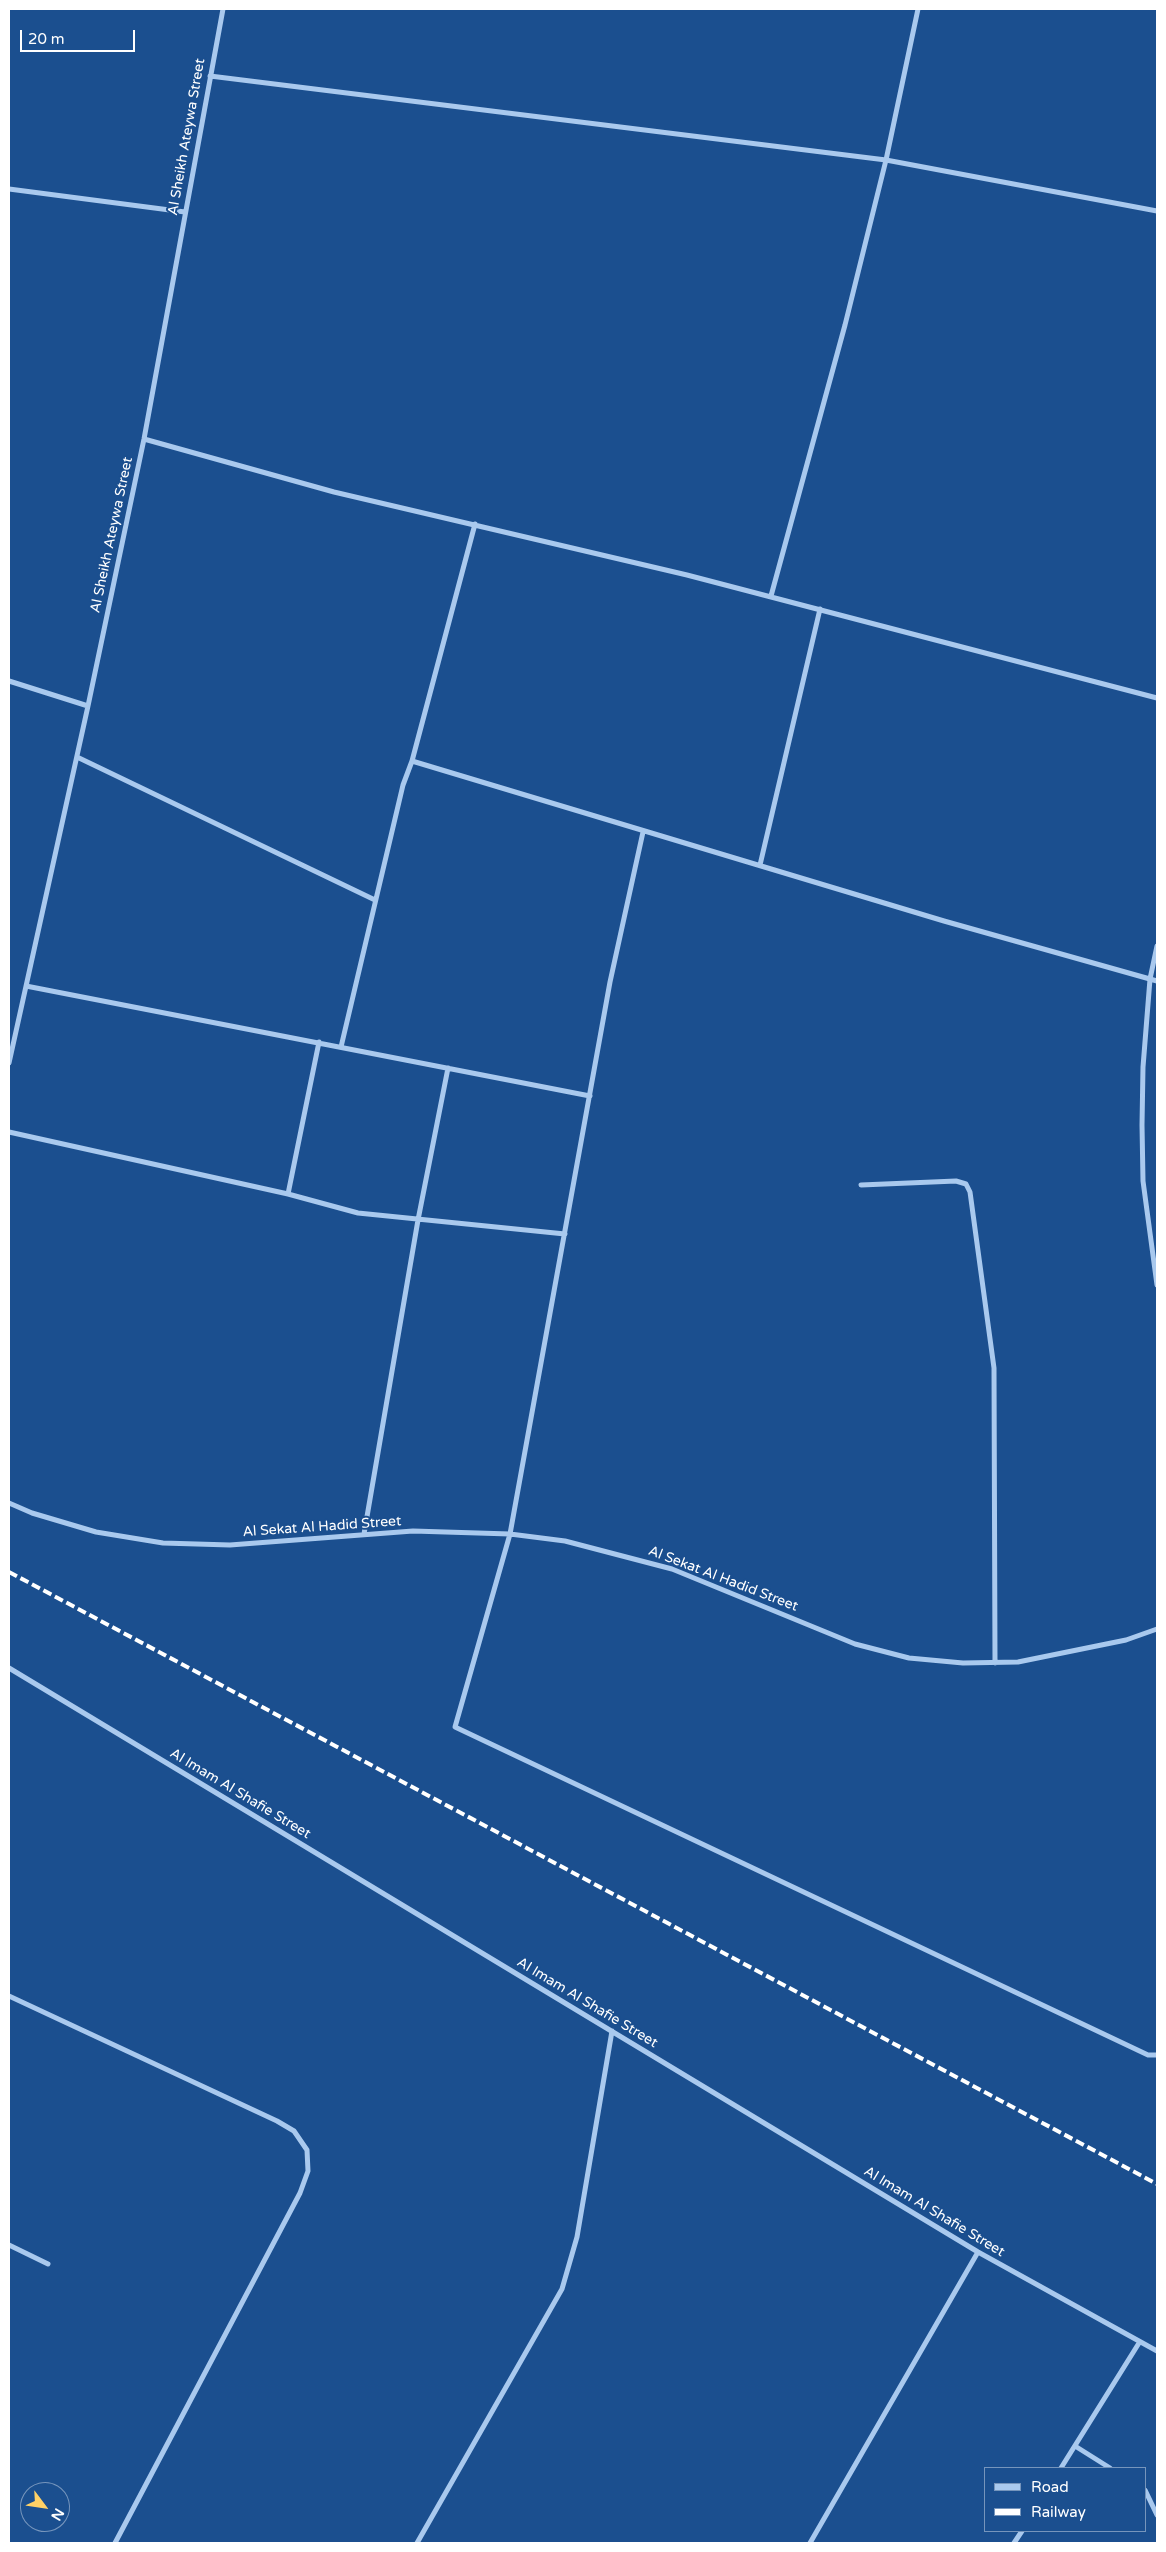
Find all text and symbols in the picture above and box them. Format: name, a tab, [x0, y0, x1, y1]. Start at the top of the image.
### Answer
scale bar	[22, 20, 138, 52]
text: 20 m	[28, 30, 65, 48]
street label: Al Sheikh Ateywa Street	[165, 57, 209, 217]
street label: Al Sheikh Ateywa Street	[87, 455, 137, 615]
street label: Al Sekat Al Hadid Street	[242, 1513, 402, 1541]
street label: Al Sekat Al Hadid Street	[646, 1543, 800, 1615]
street label: Al Imam Al Shafie Street	[167, 1745, 313, 1843]
street label: Al Imam Al Shafie Street	[514, 1954, 660, 2052]
street label: Al Imam Al Shafie Street	[861, 2163, 1007, 2261]
legend	[984, 2467, 1146, 2532]
text: Road	[1031, 2478, 1069, 2496]
north arrow	[20, 2482, 70, 2532]
text: Railway	[1031, 2503, 1086, 2521]
text: N	[47, 2505, 68, 2524]

